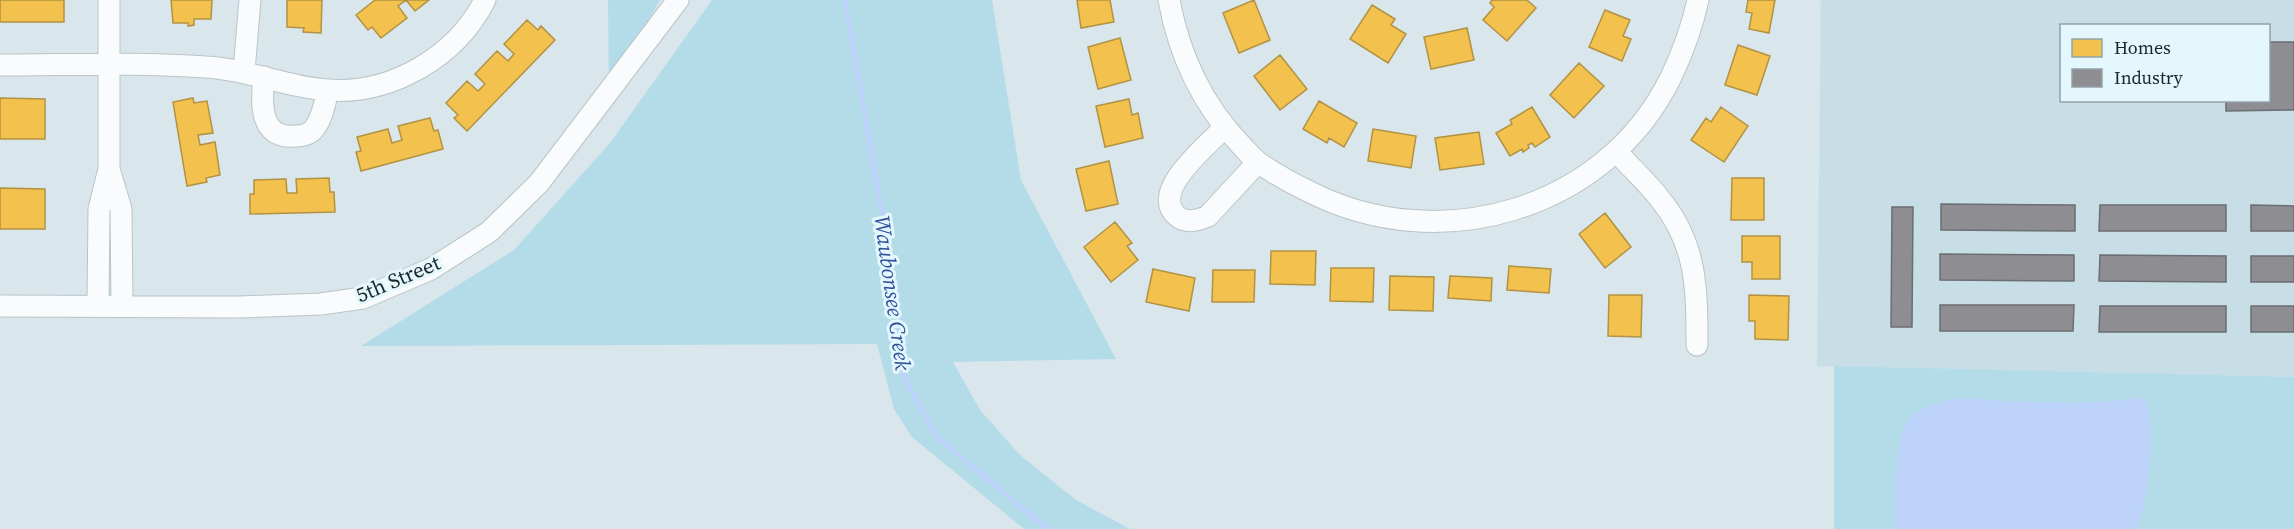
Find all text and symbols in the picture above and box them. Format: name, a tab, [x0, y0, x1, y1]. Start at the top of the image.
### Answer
legend	[2060, 24, 2270, 102]
text: Homes	[2114, 35, 2171, 60]
text: Industry	[2114, 65, 2184, 90]
water label: Waubonsee Creek	[867, 214, 919, 373]
street label: 5th Street	[351, 248, 445, 309]

